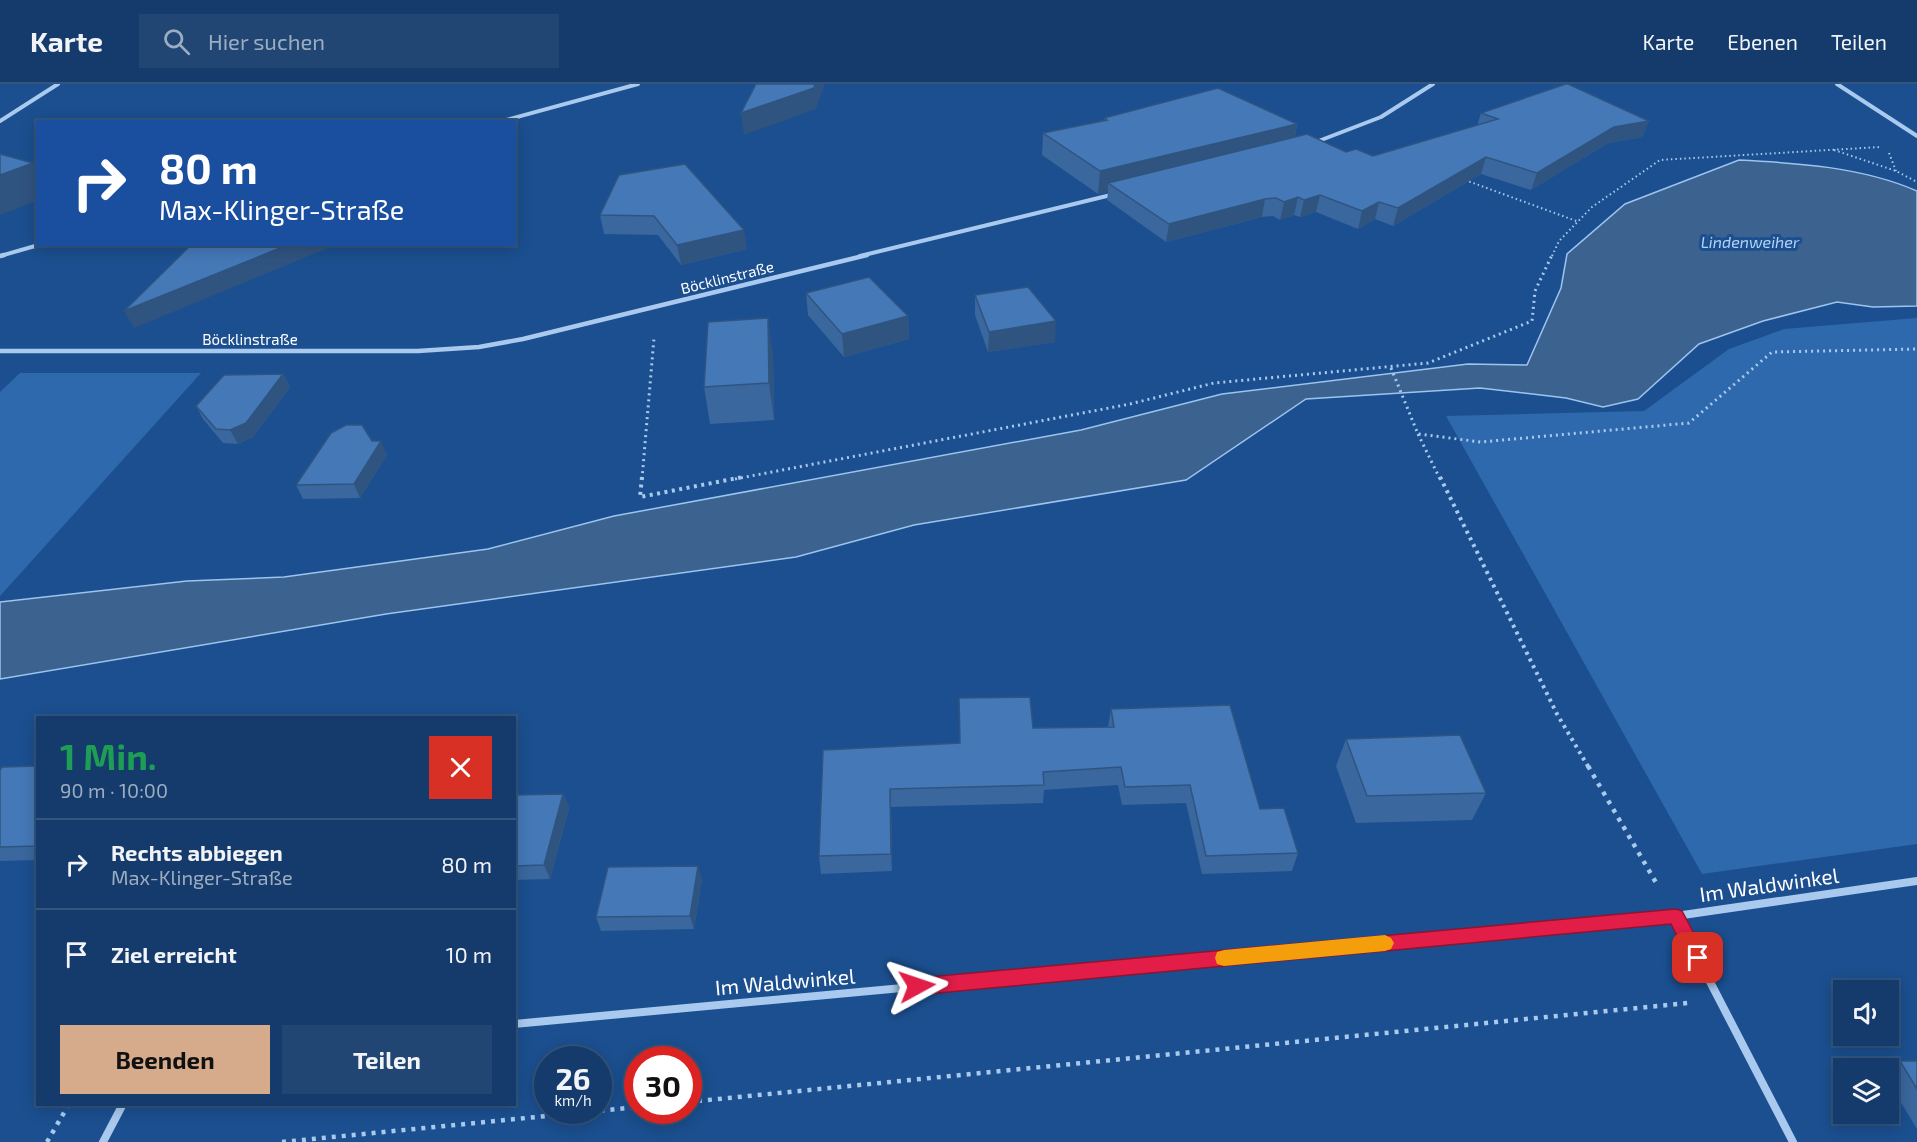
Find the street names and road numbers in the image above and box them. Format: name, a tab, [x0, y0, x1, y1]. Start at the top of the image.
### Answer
street label: Böcklinstraße	[679, 257, 775, 297]
street label: Böcklinstraße	[202, 330, 298, 348]
street label: Im Waldwinkel	[1698, 862, 1841, 906]
street label: Im Waldwinkel	[714, 962, 857, 1000]

